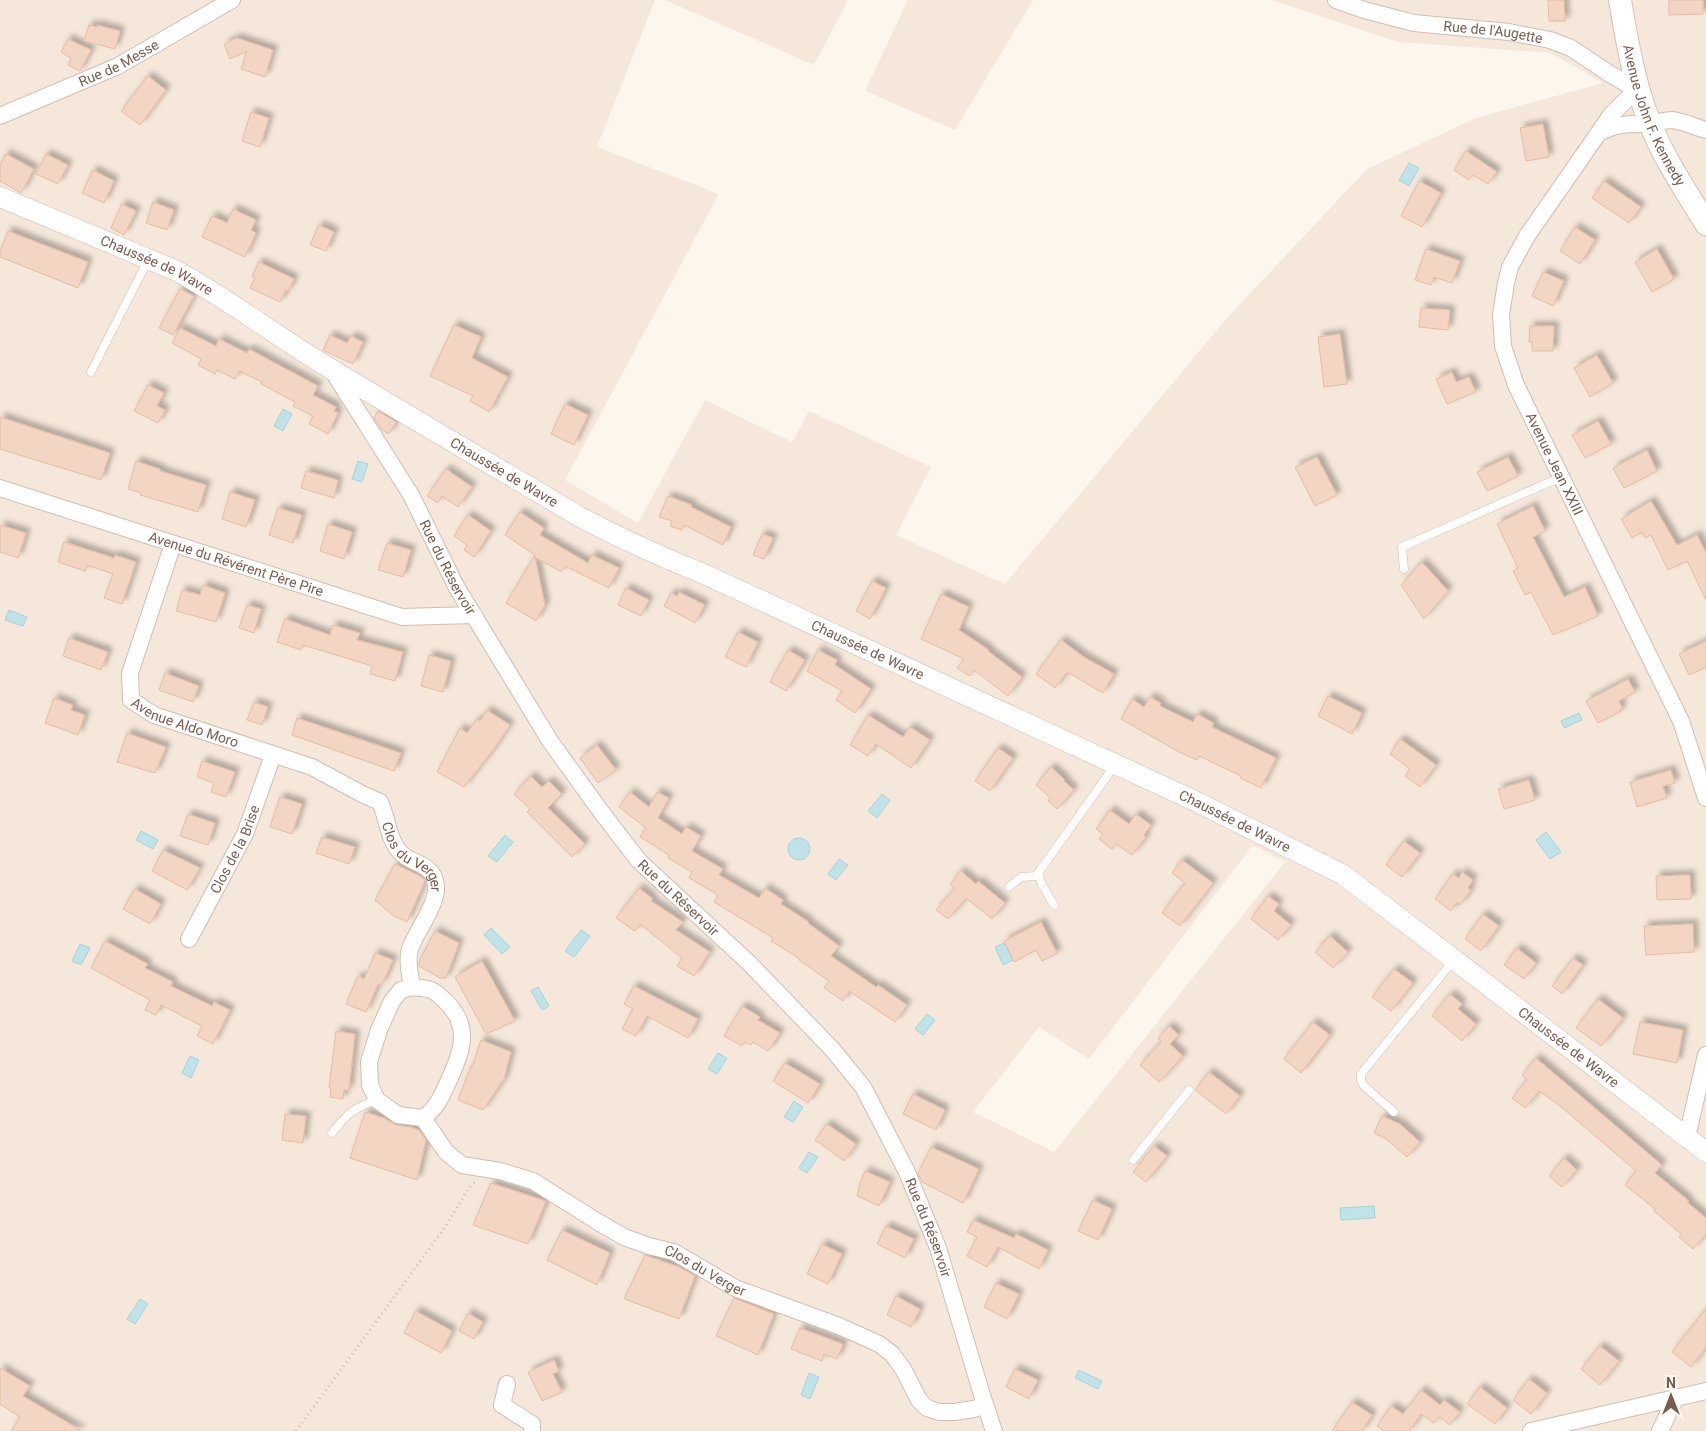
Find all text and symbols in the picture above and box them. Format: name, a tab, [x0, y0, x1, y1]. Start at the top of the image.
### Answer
street label: Rue de l'Augette	[1443, 18, 1544, 46]
street label: Rue de Messe	[76, 36, 162, 90]
street label: Avenue John F. Kennedy	[1620, 43, 1689, 189]
street label: Chaussée de Wavre	[98, 232, 216, 298]
street label: Avenue Jean XXIII	[1523, 410, 1587, 518]
street label: Chaussée de Wavre	[447, 434, 561, 510]
street label: Rue du Réservoir	[417, 517, 479, 618]
street label: Avenue du Révérent Père Pire	[147, 528, 325, 599]
street label: Chaussée de Wavre	[809, 617, 927, 683]
street label: Avenue Aldo Moro	[128, 694, 241, 750]
street label: Chaussée de Wavre	[1176, 787, 1293, 855]
street label: Clos de la Brise	[207, 803, 263, 896]
street label: Clos du Verger	[379, 820, 444, 892]
street label: Rue du Réservoir	[635, 856, 723, 939]
street label: Chaussée de Wavre	[1515, 1004, 1622, 1091]
street label: Rue du Réservoir	[902, 1176, 954, 1279]
street label: Clos du Verger	[663, 1242, 748, 1299]
north arrow	[1646, 1371, 1696, 1421]
text: N	[1666, 1375, 1676, 1391]

